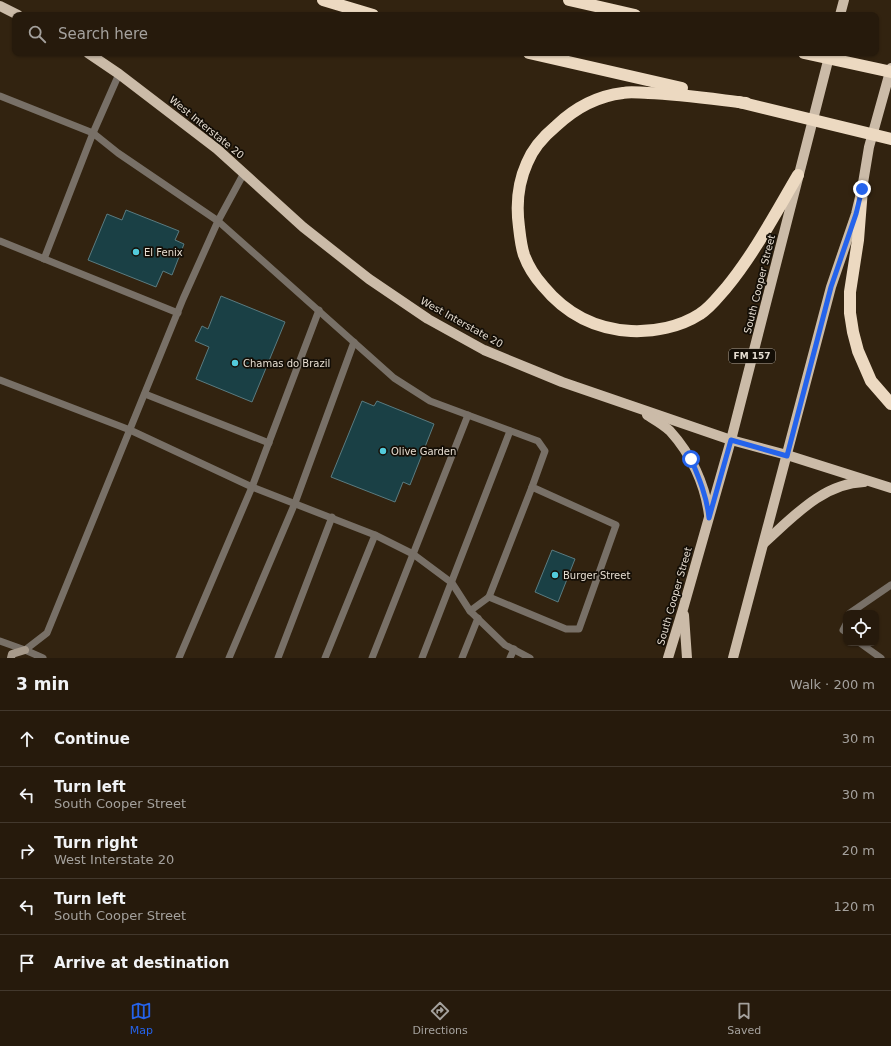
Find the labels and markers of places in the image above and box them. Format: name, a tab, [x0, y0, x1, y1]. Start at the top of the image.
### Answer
marker: El Fenix	[131, 247, 141, 257]
place label: El Fenix	[144, 247, 183, 258]
marker: Chamas do Brazil	[230, 358, 240, 368]
place label: Chamas do Brazil	[243, 358, 330, 369]
marker: Olive Garden	[378, 446, 388, 456]
place label: Olive Garden	[391, 446, 456, 457]
marker: Burger Street	[550, 570, 560, 580]
place label: Burger Street	[563, 570, 630, 581]

